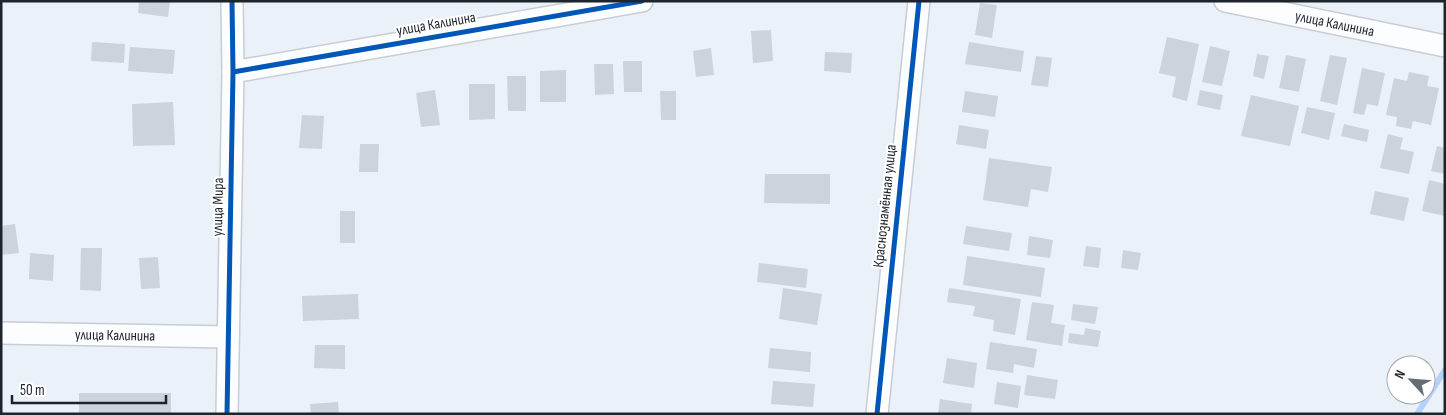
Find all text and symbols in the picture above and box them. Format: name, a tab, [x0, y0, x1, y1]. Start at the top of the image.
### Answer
street label: улица Калинина	[1293, 6, 1376, 41]
street label: улица Калинина	[395, 8, 477, 40]
street label: Краснознамённая улица	[869, 143, 901, 269]
street label: улица Мира	[208, 177, 228, 237]
street label: улица Калинина	[75, 325, 156, 345]
north arrow	[1386, 355, 1436, 405]
text: N	[1390, 367, 1409, 382]
scale bar	[12, 372, 166, 404]
text: 50 m	[20, 381, 45, 400]

